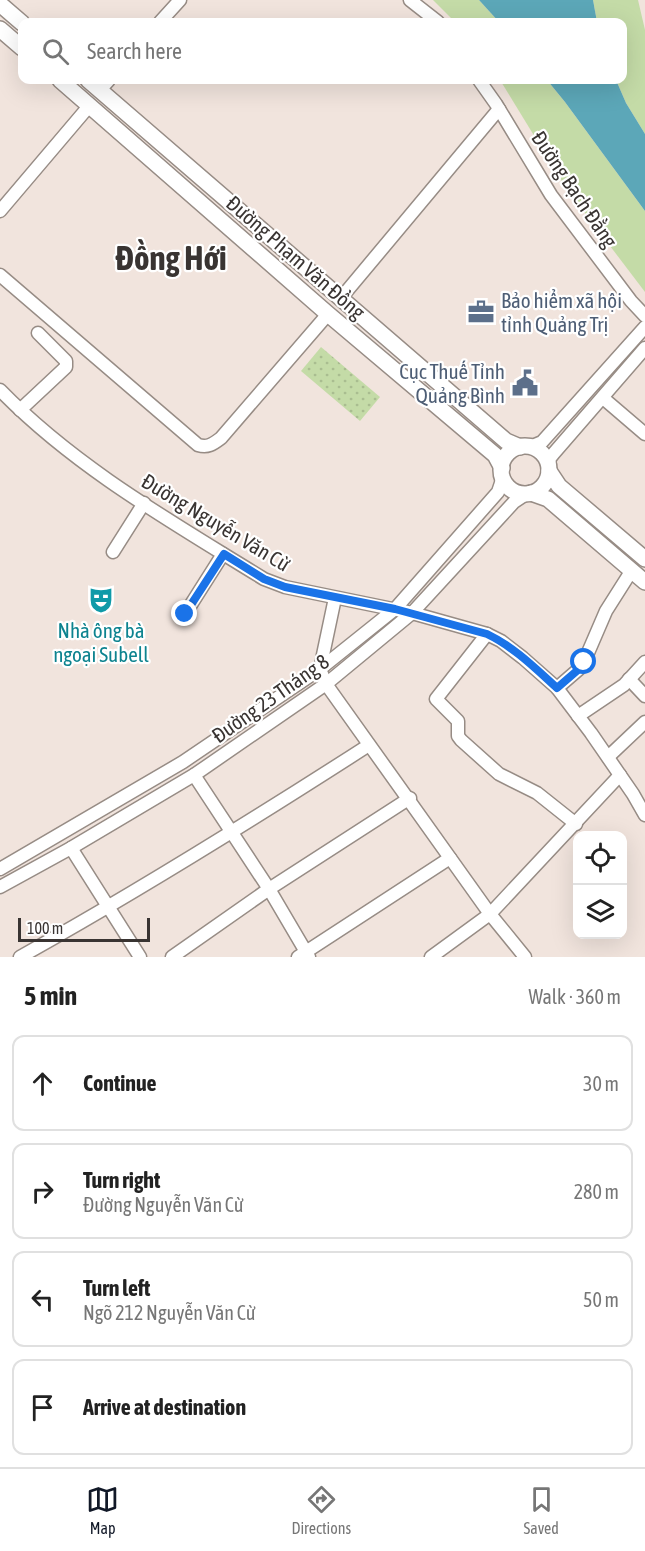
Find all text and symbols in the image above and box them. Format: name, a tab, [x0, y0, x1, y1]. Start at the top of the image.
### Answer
search box	[18, 18, 627, 84]
icon: search	[39, 35, 72, 68]
text: Search here	[87, 38, 182, 64]
street label: Đường Bạch Đằng	[527, 126, 623, 252]
street label: Đường Phạm Văn Đồng	[222, 190, 370, 324]
district label: Đồng Hới	[116, 239, 226, 277]
place label: Bảo hiểm xã hội tỉnh Quảng Trị	[501, 288, 622, 336]
office icon: Bảo hiểm xã hội tỉnh Quảng Trị	[466, 297, 496, 327]
place label: Cục Thuế Tỉnh Quảng Bình	[399, 359, 505, 407]
public building icon: Cục Thuế Tỉnh Quảng Bình	[510, 368, 540, 398]
street label: Đường Nguyễn Văn Cừ	[138, 468, 295, 576]
theatre icon: Nhà ông bà ngoại Subell	[86, 585, 116, 615]
route end	[171, 600, 197, 626]
place label: Nhà ông bà ngoại Subell	[53, 618, 149, 666]
route start	[570, 648, 596, 674]
street label: Đường 23 Tháng 8	[207, 649, 333, 747]
map controls	[573, 831, 627, 939]
button: locate	[573, 831, 627, 885]
button: layers	[573, 885, 627, 939]
scale bar	[18, 915, 150, 942]
text: 100 m	[27, 919, 63, 937]
text: 5 min	[24, 981, 77, 1011]
text: Walk · 360 m	[529, 985, 621, 1008]
icon: ahead	[26, 1067, 59, 1100]
text: Continue	[83, 1070, 157, 1096]
text: 30 m	[583, 1072, 619, 1095]
text: Turn right	[83, 1167, 160, 1193]
icon: right	[26, 1175, 59, 1208]
text: 280 m	[574, 1180, 619, 1203]
text: Đường Nguyễn Văn Cừ	[83, 1193, 244, 1216]
text: Turn left	[83, 1275, 150, 1301]
icon: left	[26, 1283, 59, 1316]
text: 50 m	[583, 1288, 619, 1311]
text: Ngõ 212 Nguyễn Văn Cừ	[83, 1301, 255, 1324]
icon: arrive	[26, 1391, 59, 1424]
text: Arrive at destination	[83, 1394, 246, 1420]
tab: Map	[86, 1483, 119, 1537]
tab: Directions	[291, 1483, 351, 1537]
tab: Saved	[523, 1483, 559, 1537]

